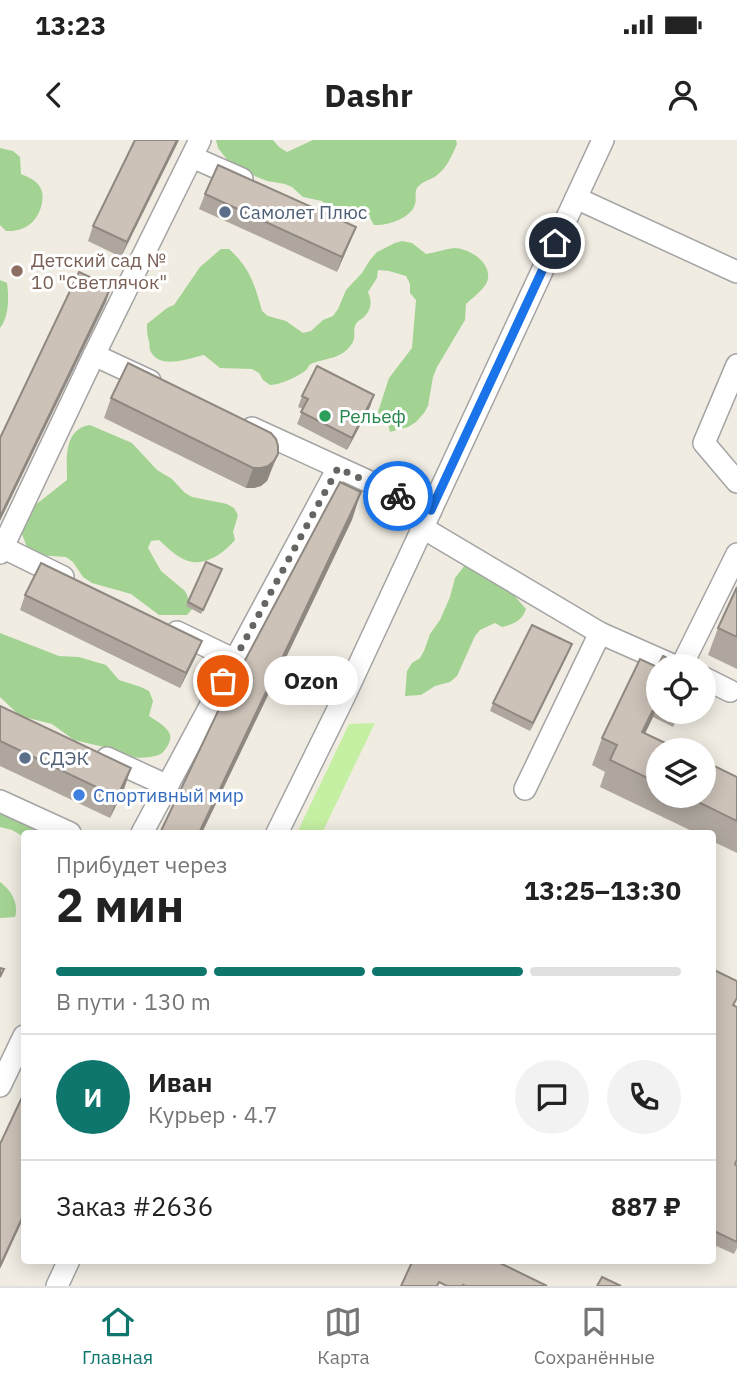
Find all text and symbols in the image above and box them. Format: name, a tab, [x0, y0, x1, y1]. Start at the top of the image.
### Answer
text: 13:23	[35, 8, 106, 42]
text: Dashr	[324, 74, 413, 116]
icon: back	[35, 76, 73, 114]
icon: person	[664, 76, 702, 114]
place label: Самолет Плюс	[239, 200, 368, 224]
marker: Самолет Плюс	[217, 204, 233, 220]
pin	[525, 213, 585, 273]
icon: home	[536, 224, 574, 262]
place label: Детский сад № 10 "Светлячок"	[31, 248, 167, 294]
marker: Детский сад № 10 "Светлячок"	[9, 263, 25, 279]
place label: Рельеф	[339, 404, 406, 428]
marker: Рельеф	[317, 408, 333, 424]
courier	[363, 461, 433, 531]
icon: bike	[379, 477, 417, 515]
pin	[193, 651, 253, 711]
map controls	[646, 654, 716, 808]
button: locate	[646, 654, 716, 724]
callout: Ozon	[265, 656, 360, 706]
icon: bag	[204, 662, 242, 700]
text: Ozon	[284, 665, 338, 695]
button: layers	[646, 738, 716, 808]
place label: СДЭК	[39, 746, 89, 770]
marker: СДЭК	[17, 750, 33, 766]
place label: Спортивный мир	[93, 783, 244, 807]
marker: Спортивный мир	[71, 787, 87, 803]
text: Прибудет через	[56, 849, 228, 879]
text: 13:25–13:30	[524, 873, 681, 907]
text: 2 мин	[56, 875, 184, 935]
text: В пути · 130 m	[56, 986, 211, 1016]
button: chat	[515, 1060, 589, 1134]
button: phone	[607, 1060, 681, 1134]
text: Иван	[148, 1065, 213, 1099]
text: И	[84, 1080, 102, 1114]
text: Курьер · 4.7	[148, 1099, 278, 1129]
text: Заказ #2636	[56, 1189, 213, 1223]
text: 887 ₽	[611, 1189, 681, 1223]
tab: Главная	[82, 1303, 153, 1369]
tab: Карта	[317, 1303, 370, 1369]
tab: Сохранённые	[534, 1303, 655, 1369]

